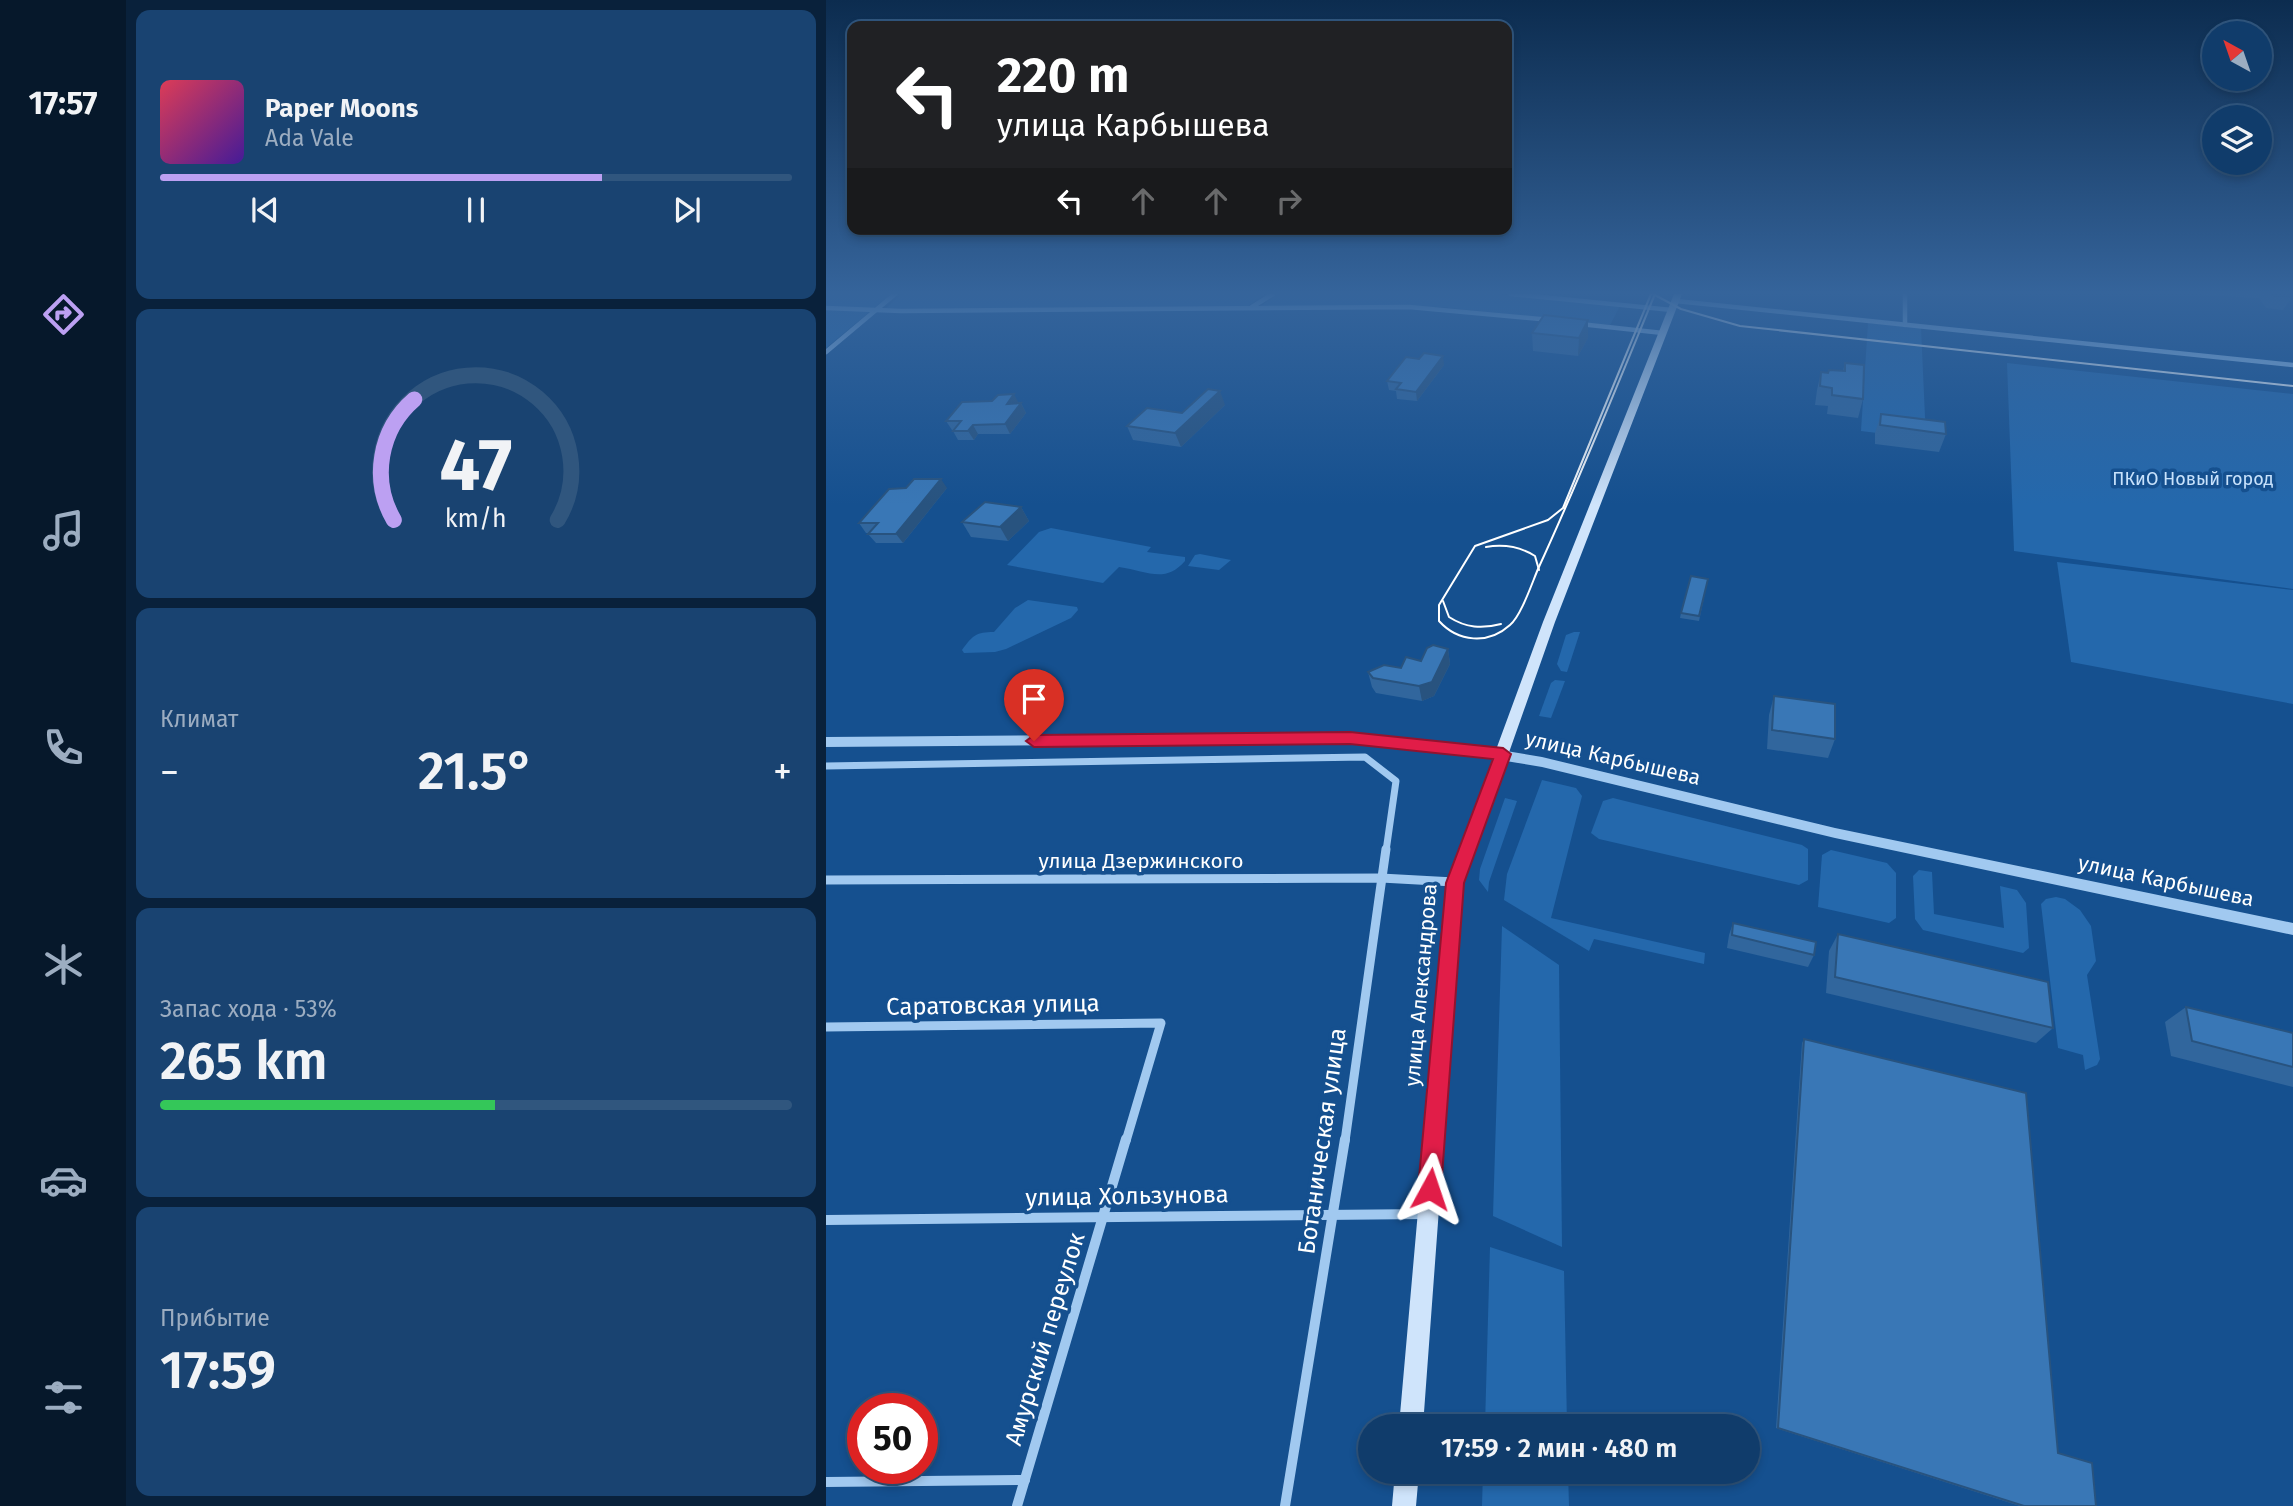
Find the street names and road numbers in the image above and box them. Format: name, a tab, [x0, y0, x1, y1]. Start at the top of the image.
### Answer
street label: улица Карбышева	[1523, 725, 1703, 791]
street label: улица Дзержинского	[1039, 848, 1243, 874]
street label: улица Карбышева	[2076, 850, 2256, 912]
street label: улица Александрова	[1399, 882, 1443, 1088]
street label: Саратовская улица	[886, 989, 1100, 1021]
street label: Ботаническая улица	[1292, 1026, 1352, 1256]
street label: улица Хользунова	[1025, 1180, 1229, 1212]
street label: Амурский переулок	[999, 1229, 1091, 1449]

